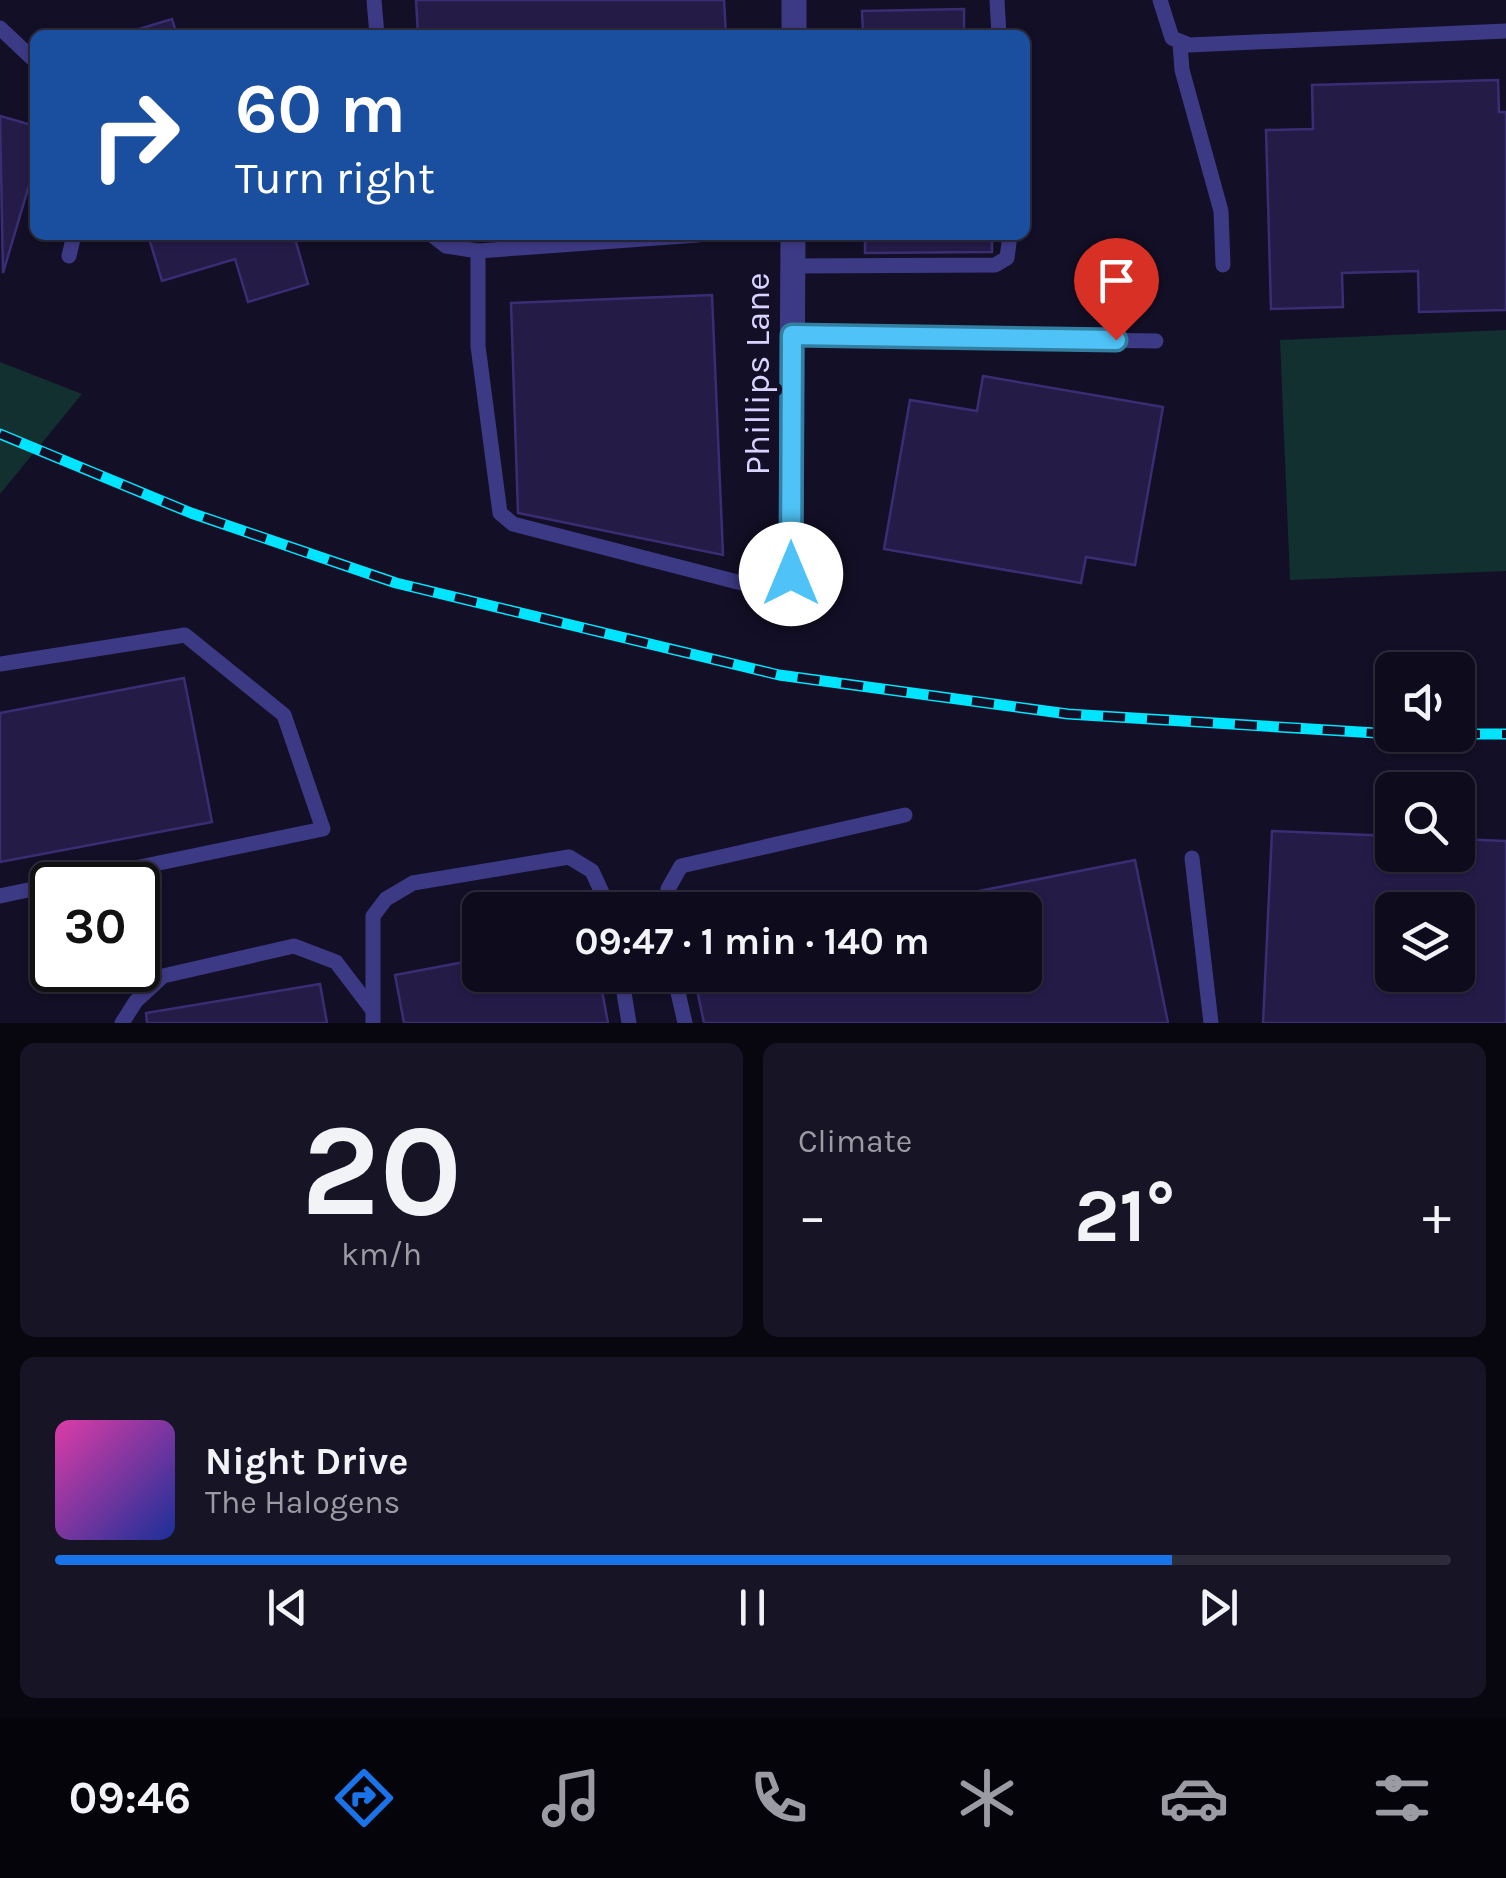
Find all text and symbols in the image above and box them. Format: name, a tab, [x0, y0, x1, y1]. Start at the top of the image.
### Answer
text: 60 m	[235, 68, 406, 150]
icon: right	[70, 70, 200, 200]
text: Turn right	[235, 152, 435, 204]
pin	[1074, 238, 1159, 341]
icon: arrive	[1089, 253, 1144, 308]
street label: Phillips Lane	[737, 273, 778, 475]
position arrow	[739, 522, 843, 626]
map controls	[1375, 652, 1475, 992]
button: sound	[1375, 652, 1475, 752]
button: search	[1375, 772, 1475, 872]
speed limit sign: 30	[30, 862, 160, 992]
button: layers	[1375, 892, 1475, 992]
text: 09:47 · 1 min · 140 m	[575, 919, 930, 964]
text: 20	[301, 1095, 462, 1247]
text: Climate	[798, 1123, 912, 1160]
text: 21°	[1074, 1172, 1175, 1260]
text: −	[798, 1184, 827, 1248]
text: +	[1422, 1184, 1451, 1248]
text: km/h	[341, 1236, 422, 1273]
text: Night Drive	[205, 1439, 408, 1484]
text: The Halogens	[205, 1484, 400, 1521]
icon: previous	[260, 1580, 315, 1635]
icon: pause	[725, 1580, 780, 1635]
icon: next	[1191, 1580, 1246, 1635]
icon: directions	[329, 1763, 399, 1833]
icon: music	[536, 1763, 606, 1833]
icon: phone	[744, 1763, 814, 1833]
icon: climate	[952, 1763, 1022, 1833]
icon: car	[1159, 1763, 1229, 1833]
icon: filters	[1367, 1763, 1437, 1833]
text: 09:46	[69, 1772, 191, 1824]

